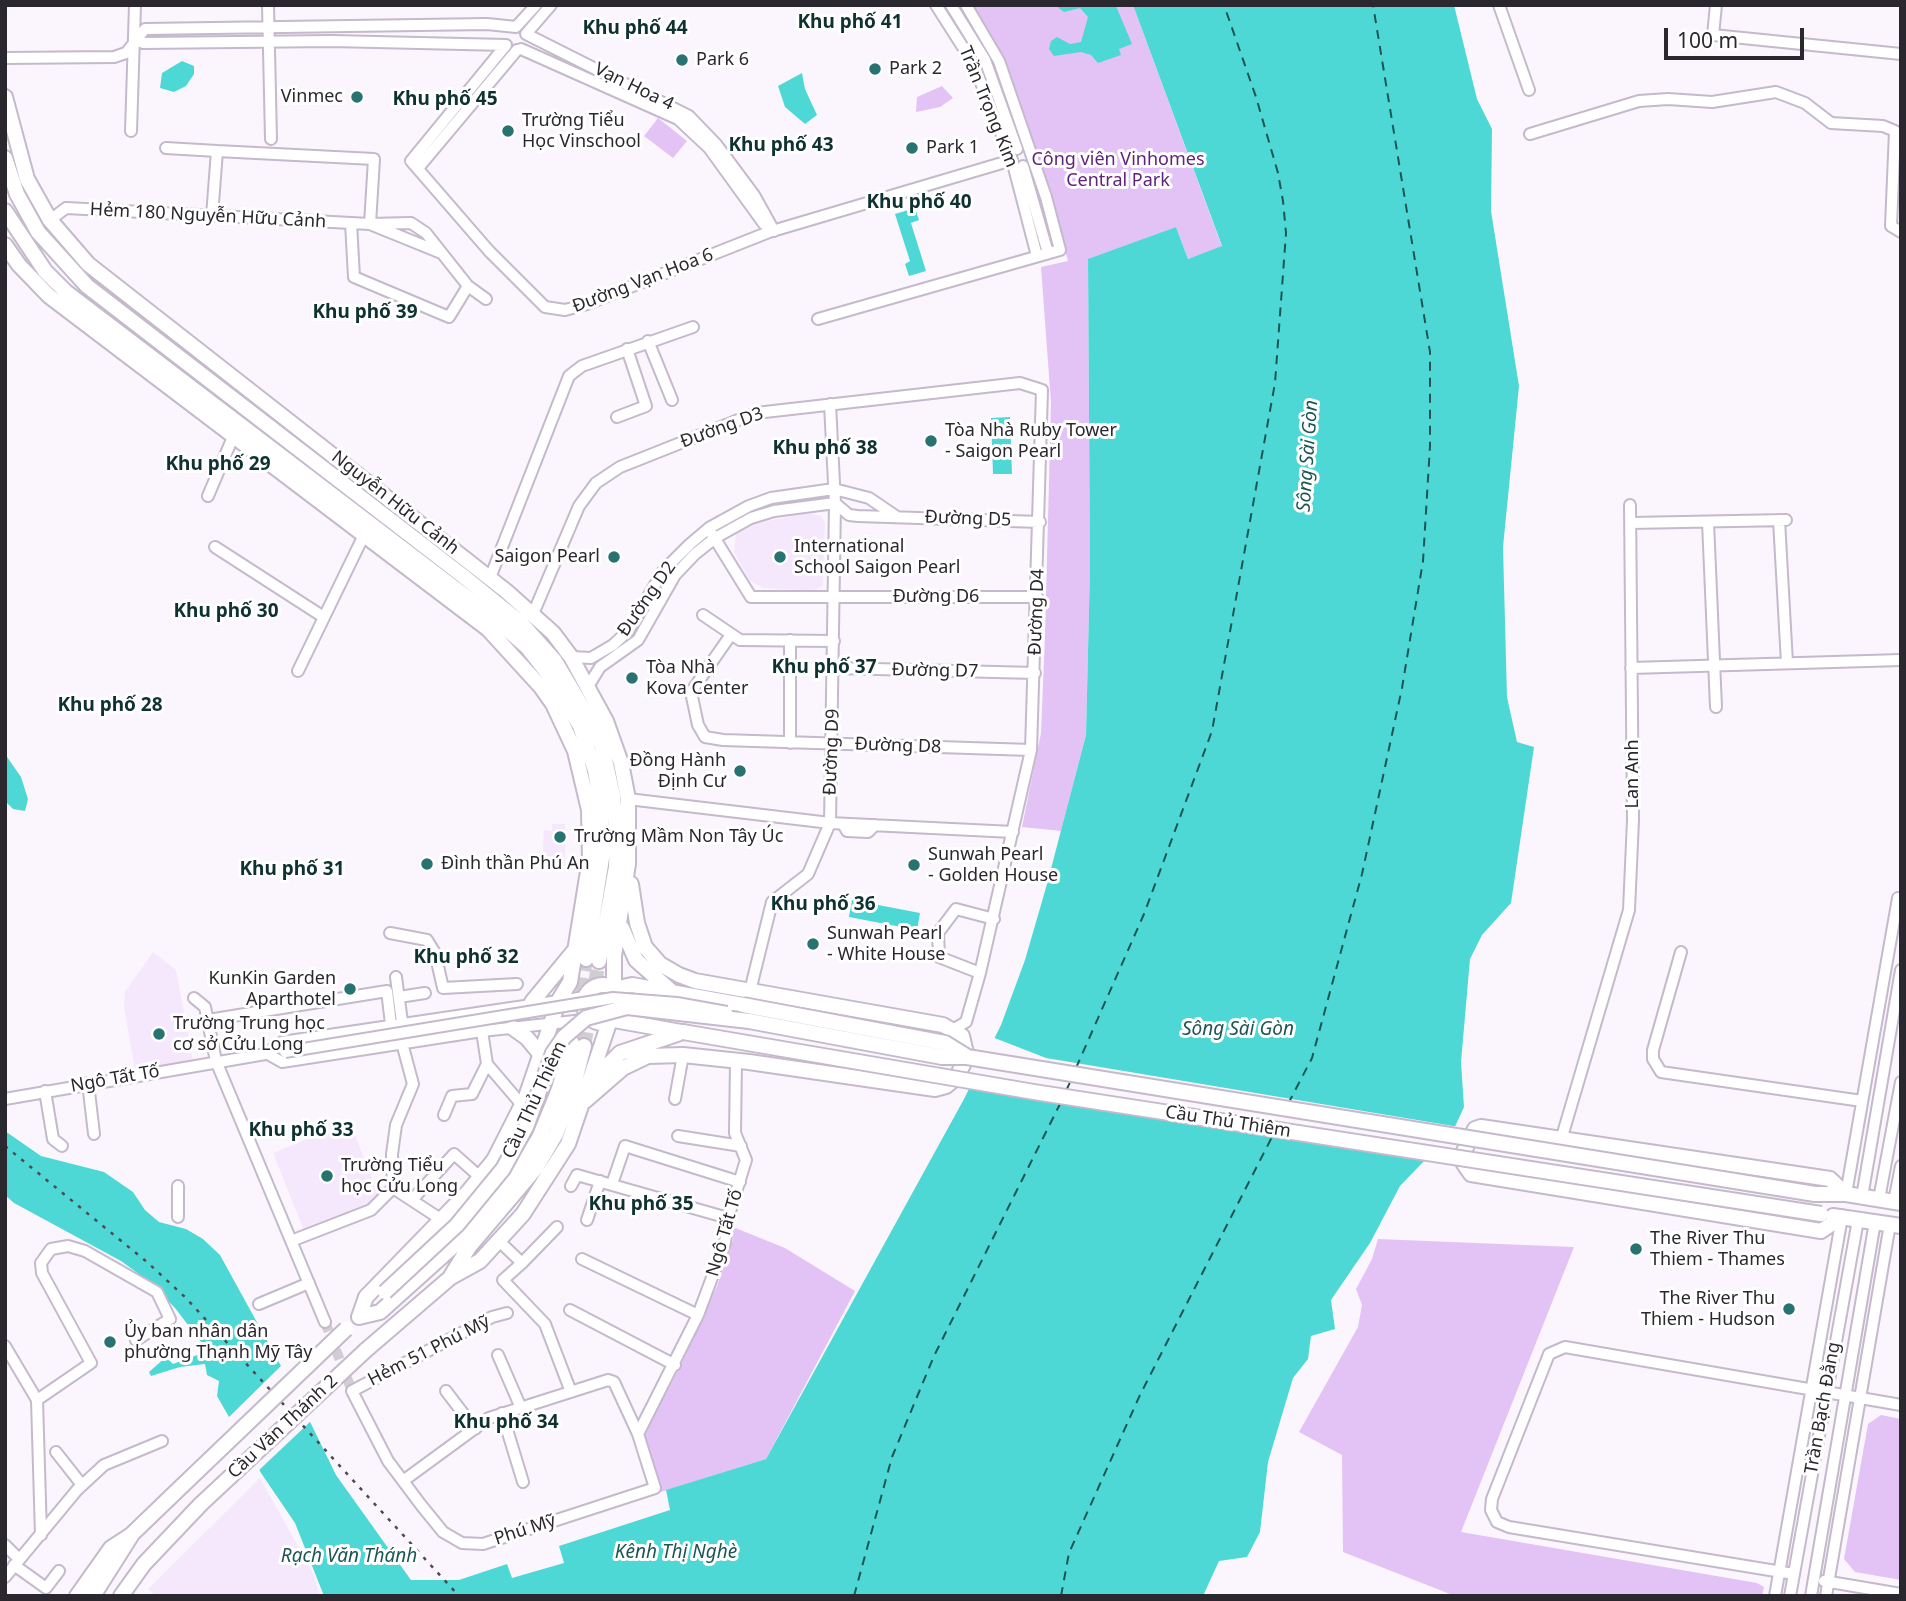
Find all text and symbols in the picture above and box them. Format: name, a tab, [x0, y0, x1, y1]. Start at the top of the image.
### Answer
district label: Khu phố 41	[797, 12, 903, 34]
scale bar	[1668, 14, 1808, 58]
district label: Khu phố 44	[582, 18, 688, 40]
text: 100 m	[1677, 26, 1738, 54]
street label: Trần Trọng Kim	[954, 43, 1022, 171]
place label: Park 6	[696, 49, 749, 71]
marker: Park 6	[674, 52, 690, 68]
place label: Park 2	[889, 58, 942, 80]
street label: Vạn Hoa 4	[591, 59, 677, 115]
marker: Park 2	[867, 61, 883, 77]
place label: Vinmec	[281, 86, 343, 108]
marker: Vinmec	[349, 89, 365, 105]
district label: Khu phố 45	[392, 89, 498, 111]
place label: Trường Tiểu Học Vinschool	[522, 110, 641, 152]
marker: Trường Tiểu Học Vinschool	[500, 123, 516, 139]
district label: Khu phố 43	[728, 135, 834, 157]
place label: Park 1	[926, 137, 979, 159]
marker: Park 1	[904, 140, 920, 156]
park label: Công viên Vinhomes Central Park	[1031, 149, 1205, 192]
district label: Khu phố 40	[866, 192, 972, 214]
street label: Hẻm 180 Nguyễn Hữu Cảnh	[89, 199, 327, 233]
street label: Đường Vạn Hoa 6	[570, 244, 716, 318]
district label: Khu phố 39	[312, 302, 418, 324]
water label: Sông Sài Gòn	[1293, 399, 1323, 513]
street label: Đường D3	[678, 403, 766, 453]
place label: Tòa Nhà Ruby Tower - Saigon Pearl	[945, 420, 1117, 462]
marker: Tòa Nhà Ruby Tower - Saigon Pearl	[923, 433, 939, 449]
district label: Khu phố 38	[772, 438, 878, 460]
street label: Nguyễn Hữu Cảnh	[327, 446, 463, 560]
district label: Khu phố 29	[165, 454, 271, 476]
street label: Đường D5	[924, 507, 1012, 531]
place label: International School Saigon Pearl	[794, 536, 960, 578]
place label: Saigon Pearl	[494, 546, 600, 568]
marker: Saigon Pearl	[606, 549, 622, 565]
marker: International School Saigon Pearl	[772, 549, 788, 565]
street label: Đường D2	[613, 557, 681, 641]
street label: Đường D4	[1025, 568, 1049, 656]
street label: Đường D6	[893, 586, 979, 608]
district label: Khu phố 30	[173, 601, 279, 623]
place label: Tòa Nhà Kova Center	[646, 657, 748, 700]
district label: Khu phố 37	[771, 657, 877, 679]
street label: Đường D7	[891, 659, 979, 683]
marker: Tòa Nhà Kova Center	[624, 670, 640, 686]
district label: Khu phố 28	[57, 695, 163, 717]
street label: Đường D9	[820, 708, 844, 796]
street label: Đường D8	[854, 734, 942, 758]
street label: Lan Anh	[1622, 739, 1644, 809]
place label: Đồng Hành Định Cư	[629, 750, 726, 792]
marker: Đồng Hành Định Cư	[732, 763, 748, 779]
place label: Trường Mầm Non Tây Úc	[574, 826, 783, 848]
marker: Trường Mầm Non Tây Úc	[552, 829, 568, 845]
place label: Sunwah Pearl - Golden House	[928, 844, 1058, 886]
place label: Đình thần Phú An	[441, 853, 590, 875]
marker: Đình thần Phú An	[419, 856, 435, 872]
marker: Sunwah Pearl - Golden House	[906, 857, 922, 873]
district label: Khu phố 31	[239, 859, 345, 881]
district label: Khu phố 36	[770, 894, 876, 916]
place label: Sunwah Pearl - White House	[827, 923, 945, 965]
marker: Sunwah Pearl - White House	[805, 936, 821, 952]
district label: Khu phố 32	[413, 947, 519, 969]
place label: KunKin Garden Aparthotel	[208, 968, 336, 1010]
marker: KunKin Garden Aparthotel	[342, 981, 358, 997]
place label: Trường Trung học cơ sở Cửu Long	[173, 1013, 325, 1056]
water label: Sông Sài Gòn	[1182, 1019, 1294, 1041]
marker: Trường Trung học cơ sở Cửu Long	[151, 1026, 167, 1042]
street label: Cầu Thủ Thiêm	[498, 1038, 572, 1162]
street label: Ngô Tất Tố	[69, 1061, 161, 1097]
street label: Cầu Thủ Thiêm	[1164, 1101, 1292, 1143]
district label: Khu phố 33	[248, 1120, 354, 1142]
place label: Trường Tiểu học Cửu Long	[341, 1155, 458, 1198]
marker: Trường Tiểu học Cửu Long	[319, 1168, 335, 1184]
street label: Ngô Tất Tố	[702, 1187, 748, 1279]
district label: Khu phố 35	[588, 1194, 694, 1216]
place label: The River Thu Thiem - Thames	[1650, 1228, 1785, 1270]
marker: The River Thu Thiem - Thames	[1628, 1241, 1644, 1257]
place label: The River Thu Thiem - Hudson	[1641, 1288, 1775, 1330]
marker: The River Thu Thiem - Hudson	[1781, 1301, 1797, 1317]
street label: Hẻm 51 Phú Mỹ	[365, 1311, 493, 1391]
place label: Ủy ban nhân dân phường Thạnh Mỹ Tây	[124, 1321, 312, 1364]
marker: Ủy ban nhân dân phường Thạnh Mỹ Tây	[102, 1334, 118, 1350]
street label: Trần Bạch Đằng	[1801, 1340, 1845, 1476]
street label: Cầu Văn Thánh 2	[224, 1371, 342, 1483]
district label: Khu phố 34	[453, 1412, 559, 1434]
street label: Phú Mỹ	[492, 1510, 558, 1550]
water label: Kênh Thị Nghè	[615, 1542, 737, 1564]
water label: Rạch Văn Thánh	[281, 1546, 417, 1568]

